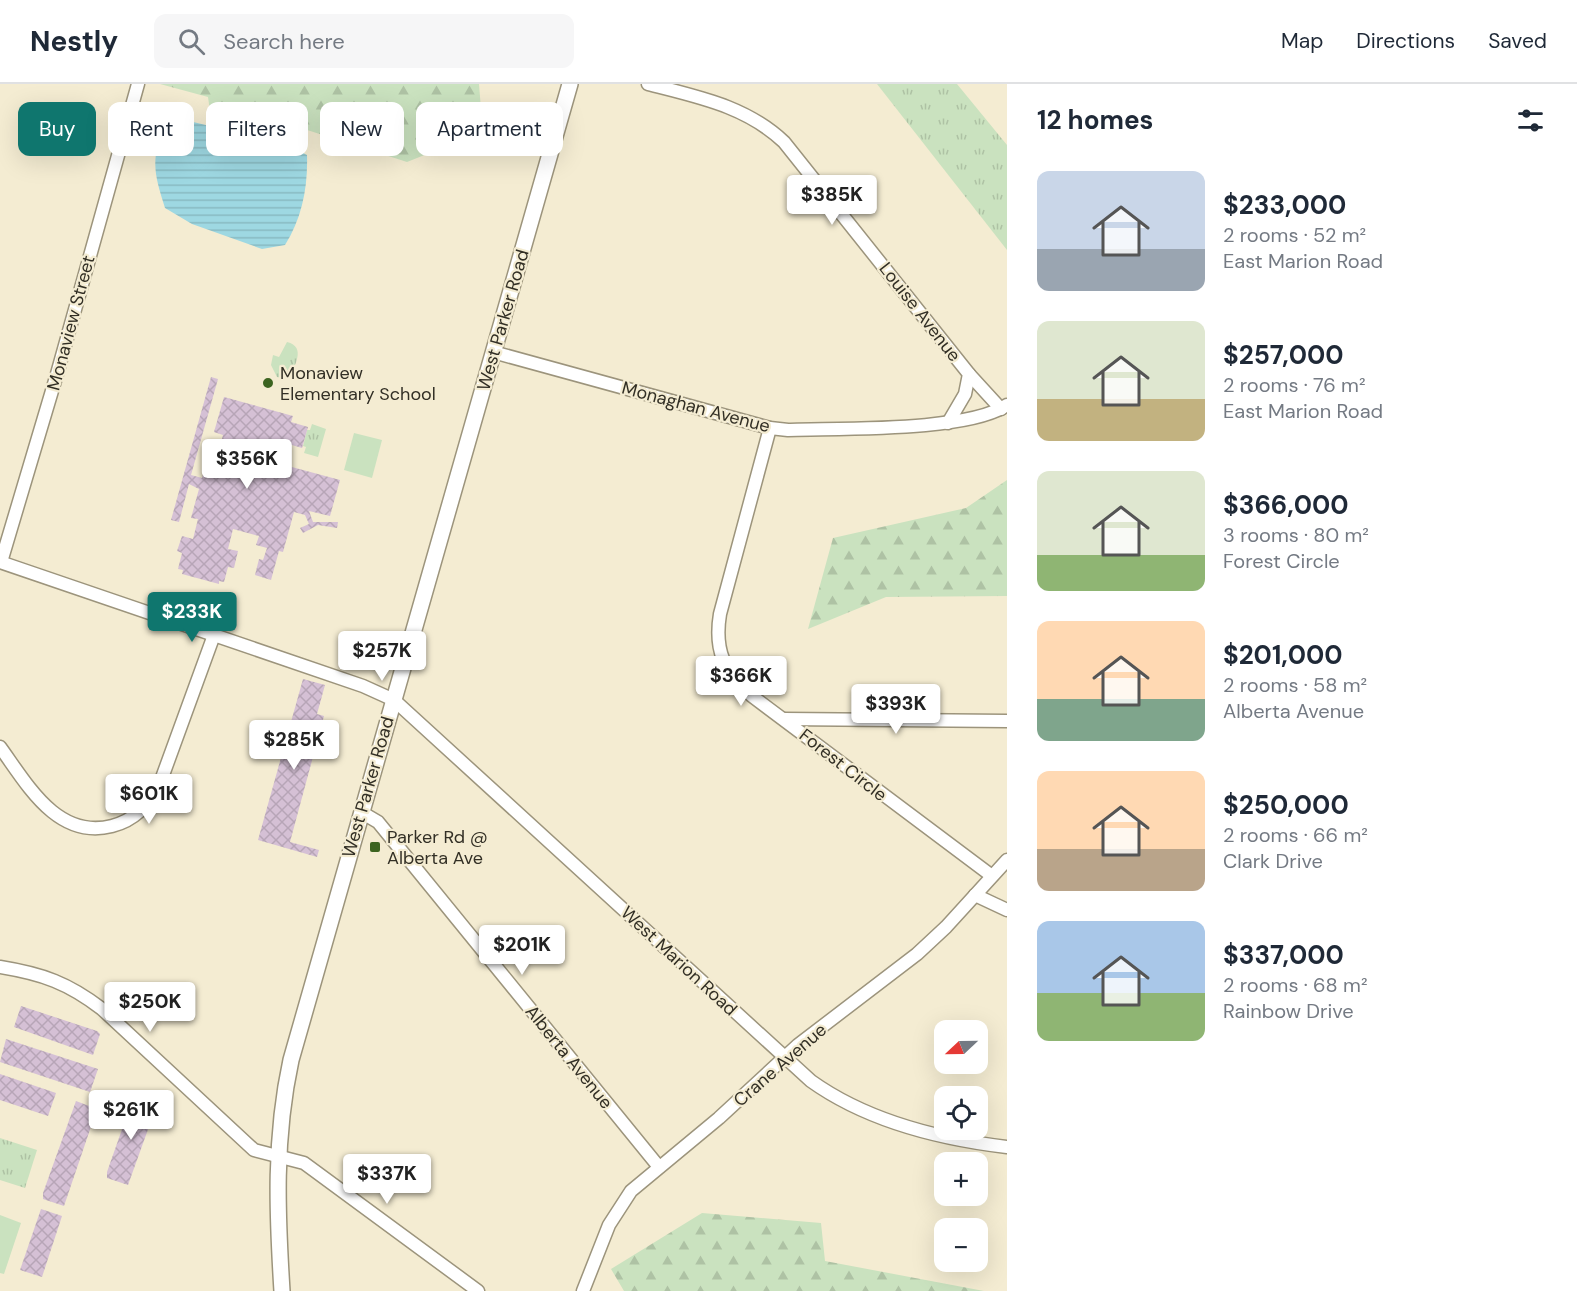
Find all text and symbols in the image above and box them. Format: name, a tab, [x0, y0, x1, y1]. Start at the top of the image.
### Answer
search box	[154, 14, 574, 68]
text: Nestly	[30, 23, 118, 60]
icon: search	[175, 25, 208, 58]
text: Search here	[223, 27, 345, 56]
text: Map	[1281, 27, 1323, 55]
text: Directions	[1356, 27, 1455, 55]
text: Saved	[1488, 27, 1547, 55]
chip: Buy	[18, 102, 96, 156]
chip: Rent	[108, 102, 194, 156]
chip: Filters	[206, 102, 308, 156]
chip: New	[320, 102, 404, 156]
chip: Apartment	[416, 102, 563, 156]
text: 12 homes	[1037, 103, 1153, 137]
icon: filters	[1514, 104, 1547, 137]
pin: $385K	[790, 175, 874, 226]
text: $385K	[801, 181, 863, 207]
text: $233,000	[1223, 188, 1346, 222]
icon: home	[1085, 195, 1157, 267]
text: 2 rooms · 52 m²	[1223, 222, 1366, 248]
street label: West Parker Road	[471, 247, 535, 393]
text: East Marion Road	[1223, 248, 1383, 274]
street label: Monaview Street	[41, 253, 101, 393]
street label: Louise Avenue	[874, 257, 966, 367]
text: $257,000	[1223, 338, 1344, 372]
icon: home	[1085, 345, 1157, 417]
place label: Monaview Elementary School	[280, 361, 436, 406]
text: 2 rooms · 76 m²	[1223, 372, 1366, 398]
marker: Monaview Elementary School	[261, 376, 275, 390]
street label: Monaghan Avenue	[619, 376, 773, 438]
text: East Marion Road	[1223, 398, 1383, 424]
pin: $356K	[205, 439, 289, 490]
text: $356K	[216, 445, 278, 471]
text: $366,000	[1223, 488, 1349, 522]
icon: home	[1085, 495, 1157, 567]
text: 3 rooms · 80 m²	[1223, 522, 1369, 548]
text: Forest Circle	[1223, 548, 1340, 574]
pin: $233K	[150, 592, 234, 643]
text: $233K	[162, 598, 222, 624]
pin: $257K	[340, 631, 424, 682]
text: $257K	[352, 637, 412, 663]
text: $201,000	[1223, 638, 1343, 672]
icon: home	[1085, 645, 1157, 717]
pin: $366K	[699, 656, 783, 707]
text: $366K	[710, 662, 772, 688]
text: 2 rooms · 58 m²	[1223, 672, 1367, 698]
pin: $393K	[854, 684, 938, 735]
text: $393K	[865, 690, 927, 716]
text: Alberta Avenue	[1223, 698, 1364, 724]
street label: West Parker Road	[336, 714, 400, 860]
pin: $285K	[252, 720, 336, 771]
street label: Forest Circle	[794, 723, 892, 807]
text: $285K	[263, 726, 325, 752]
pin: $601K	[107, 774, 191, 825]
text: $601K	[119, 780, 179, 806]
text: $250,000	[1223, 788, 1349, 822]
icon: home	[1085, 795, 1157, 867]
text: 2 rooms · 66 m²	[1223, 822, 1368, 848]
place label: Parker Rd @ Alberta Ave	[387, 825, 488, 870]
marker: Parker Rd @ Alberta Ave	[368, 840, 382, 854]
text: Clark Drive	[1223, 848, 1323, 874]
street label: West Marion Road	[616, 901, 742, 1021]
pin: $201K	[480, 925, 564, 976]
text: $201K	[493, 931, 551, 957]
text: $337,000	[1223, 938, 1344, 972]
icon: home	[1085, 945, 1157, 1017]
text: 2 rooms · 68 m²	[1223, 972, 1368, 998]
pin: $250K	[108, 982, 192, 1033]
text: $250K	[118, 988, 182, 1014]
text: Rainbow Drive	[1223, 998, 1354, 1024]
street label: Alberta Avenue	[520, 1000, 618, 1114]
street label: Crane Avenue	[728, 1018, 832, 1112]
north arrow	[934, 1020, 988, 1074]
map controls	[934, 1020, 988, 1272]
button: locate	[934, 1086, 988, 1140]
pin: $261K	[89, 1090, 173, 1141]
text: $261K	[103, 1096, 159, 1122]
button: +	[934, 1152, 988, 1206]
pin: $337K	[345, 1154, 429, 1205]
text: $337K	[357, 1160, 417, 1186]
button: −	[934, 1218, 988, 1272]

